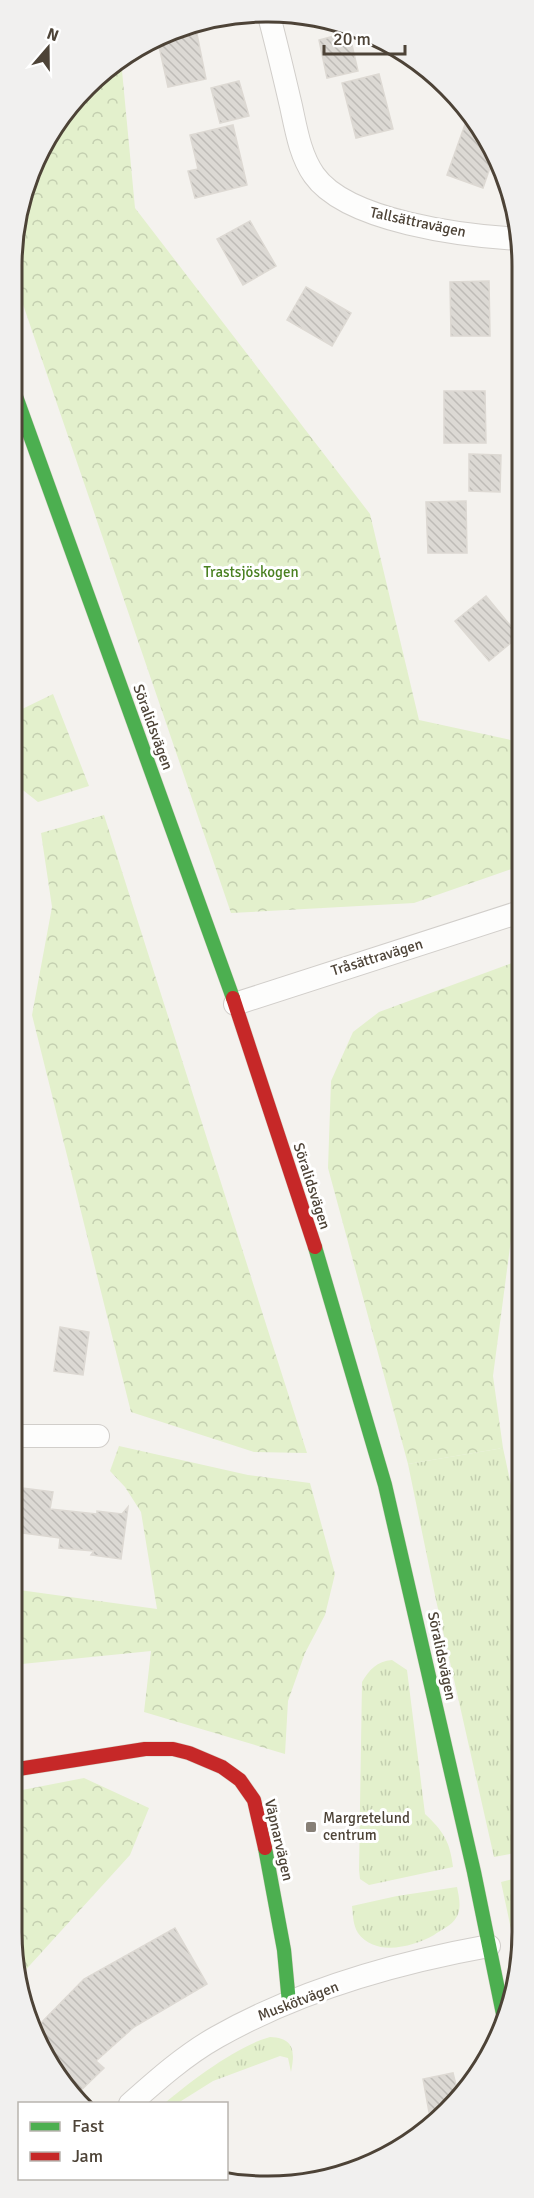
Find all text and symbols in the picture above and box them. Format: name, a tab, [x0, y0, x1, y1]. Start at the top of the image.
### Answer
north arrow	[18, 18, 78, 78]
scale bar	[324, 18, 405, 56]
text: N	[44, 24, 61, 46]
text: 20 m	[333, 28, 371, 50]
street label: Tallsättravägen	[368, 203, 468, 241]
park label: Trastsjöskogen	[203, 563, 299, 581]
street label: Söralidsvägen	[129, 682, 177, 772]
street label: Tråsättravägen	[329, 935, 425, 979]
street label: Söralidsvägen	[290, 1140, 334, 1232]
street label: Söralidsvägen	[424, 1610, 460, 1702]
street label: Väpnarvägen	[261, 1797, 297, 1883]
place label: Margretelund centrum	[323, 1809, 410, 1844]
marker: Margretelund centrum	[304, 1820, 318, 1834]
street label: Muskötvägen	[255, 1977, 341, 2025]
legend	[18, 2102, 228, 2180]
text: Fast	[72, 2115, 104, 2137]
text: Jam	[72, 2145, 103, 2167]

